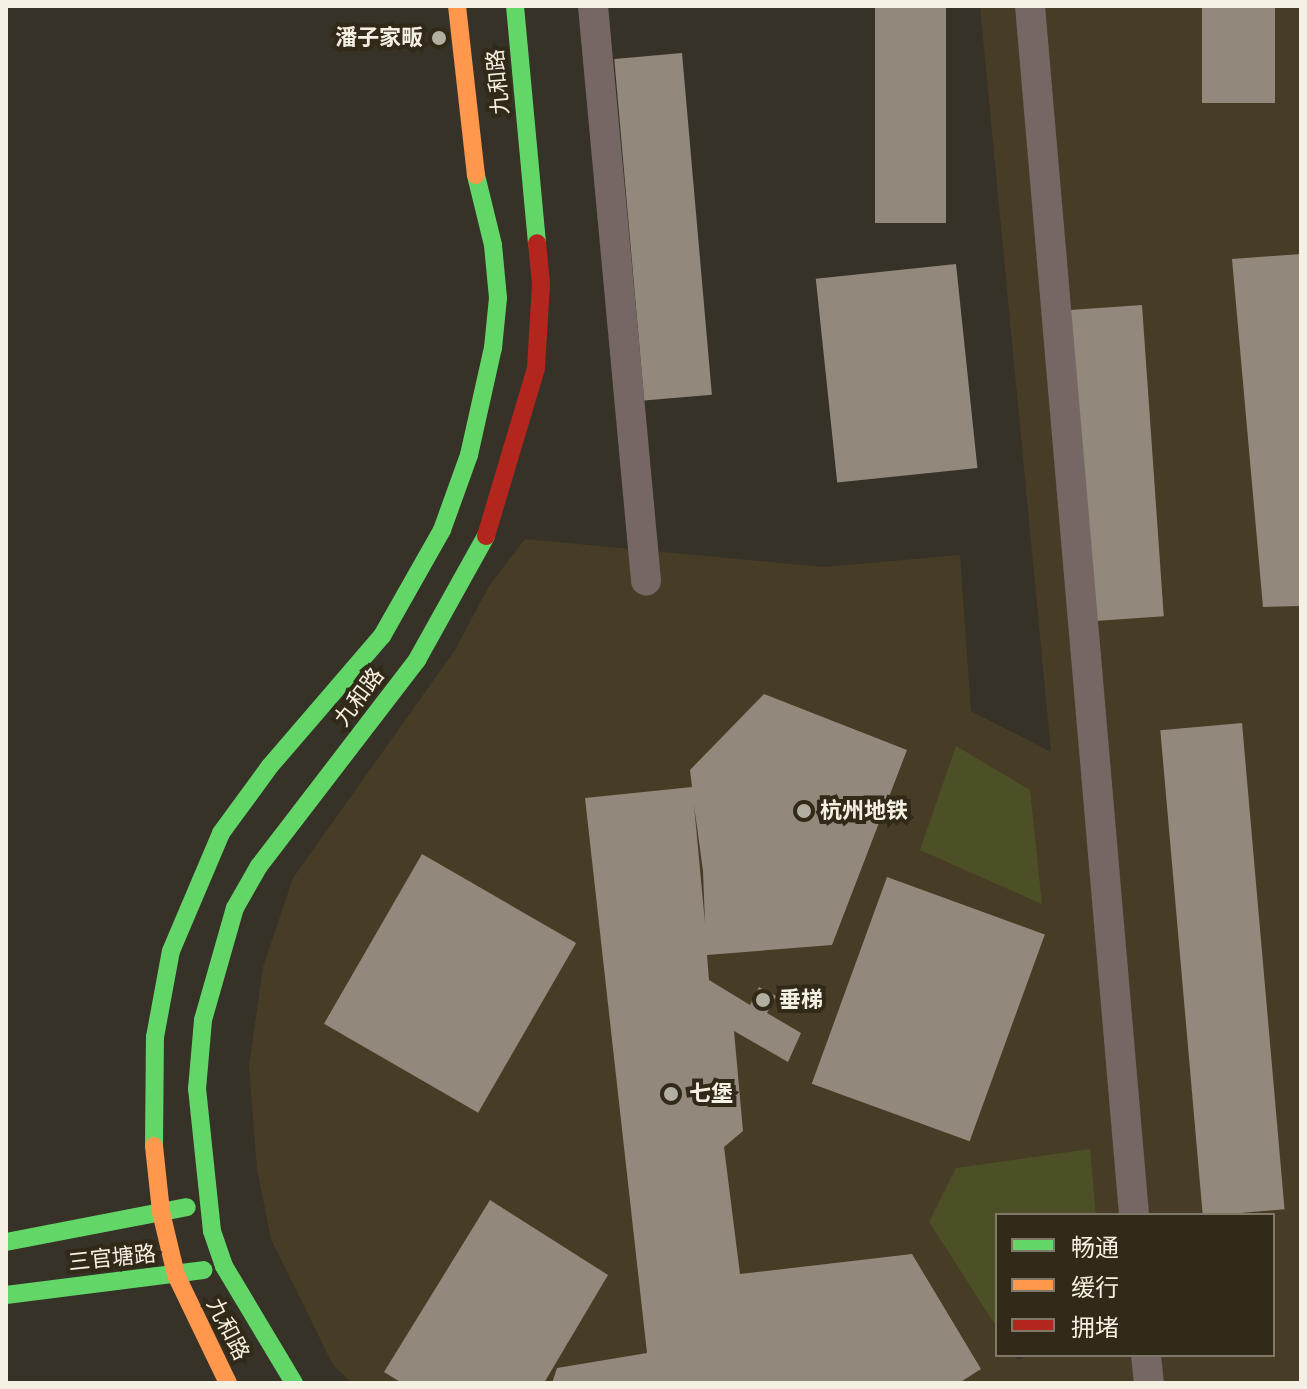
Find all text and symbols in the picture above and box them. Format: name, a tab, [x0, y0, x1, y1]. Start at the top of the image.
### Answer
place label: 潘子家畈	[335, 25, 423, 51]
marker: 潘子家畈	[430, 29, 448, 47]
street label: 九和路	[482, 48, 514, 116]
street label: 九和路	[329, 663, 389, 731]
place label: 杭州地铁	[820, 798, 908, 824]
marker: 杭州地铁	[795, 802, 813, 820]
place label: 垂梯	[779, 987, 823, 1013]
marker: 垂梯	[754, 991, 772, 1009]
place label: 七堡	[689, 1081, 733, 1107]
marker: 七堡	[660, 1083, 682, 1105]
legend	[995, 1213, 1275, 1357]
text: 畅通	[1071, 1232, 1119, 1263]
street label: 三官塘路	[67, 1240, 157, 1276]
text: 缓行	[1071, 1272, 1119, 1303]
street label: 九和路	[201, 1294, 255, 1364]
text: 拥堵	[1071, 1312, 1119, 1343]

